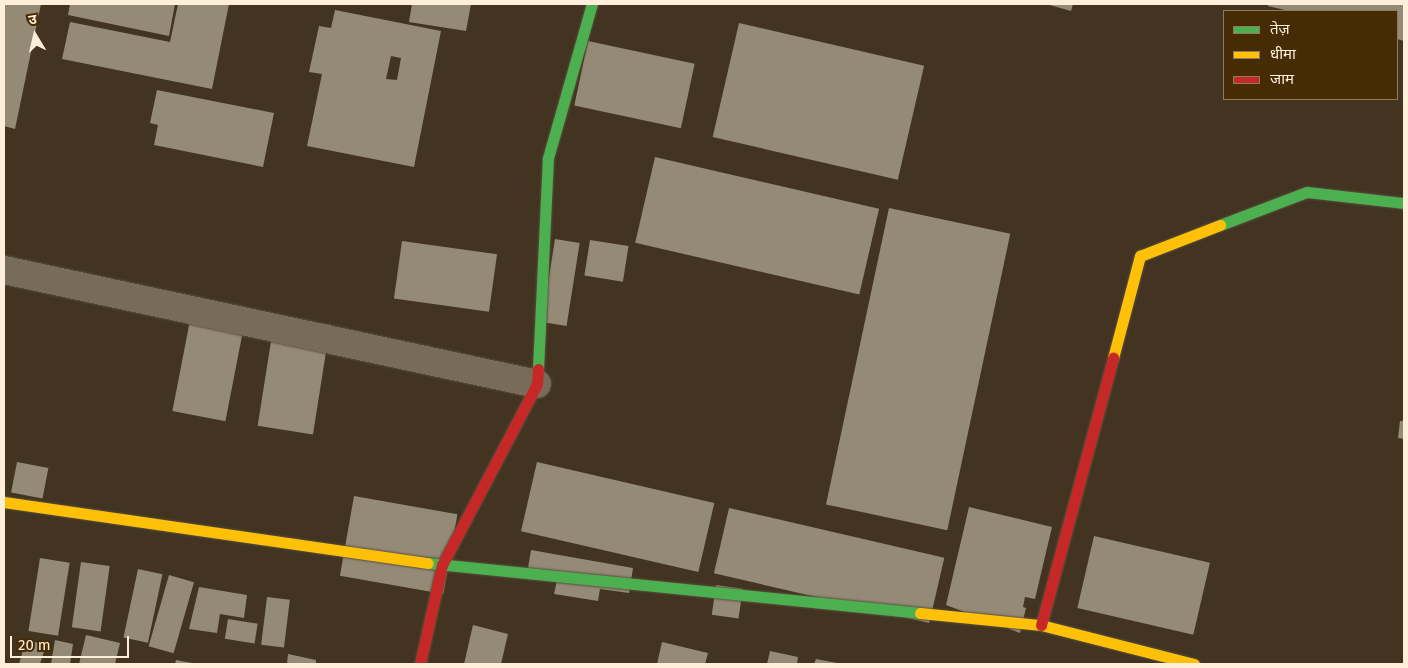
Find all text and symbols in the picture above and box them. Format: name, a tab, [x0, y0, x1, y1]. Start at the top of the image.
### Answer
north arrow	[10, 10, 60, 60]
legend	[1223, 10, 1398, 100]
text: उ	[27, 11, 38, 29]
text: तेज़	[1270, 20, 1290, 38]
text: धीमा	[1270, 45, 1296, 63]
text: जाम	[1270, 70, 1294, 88]
scale bar	[12, 626, 131, 658]
text: 20 m	[18, 636, 51, 654]

